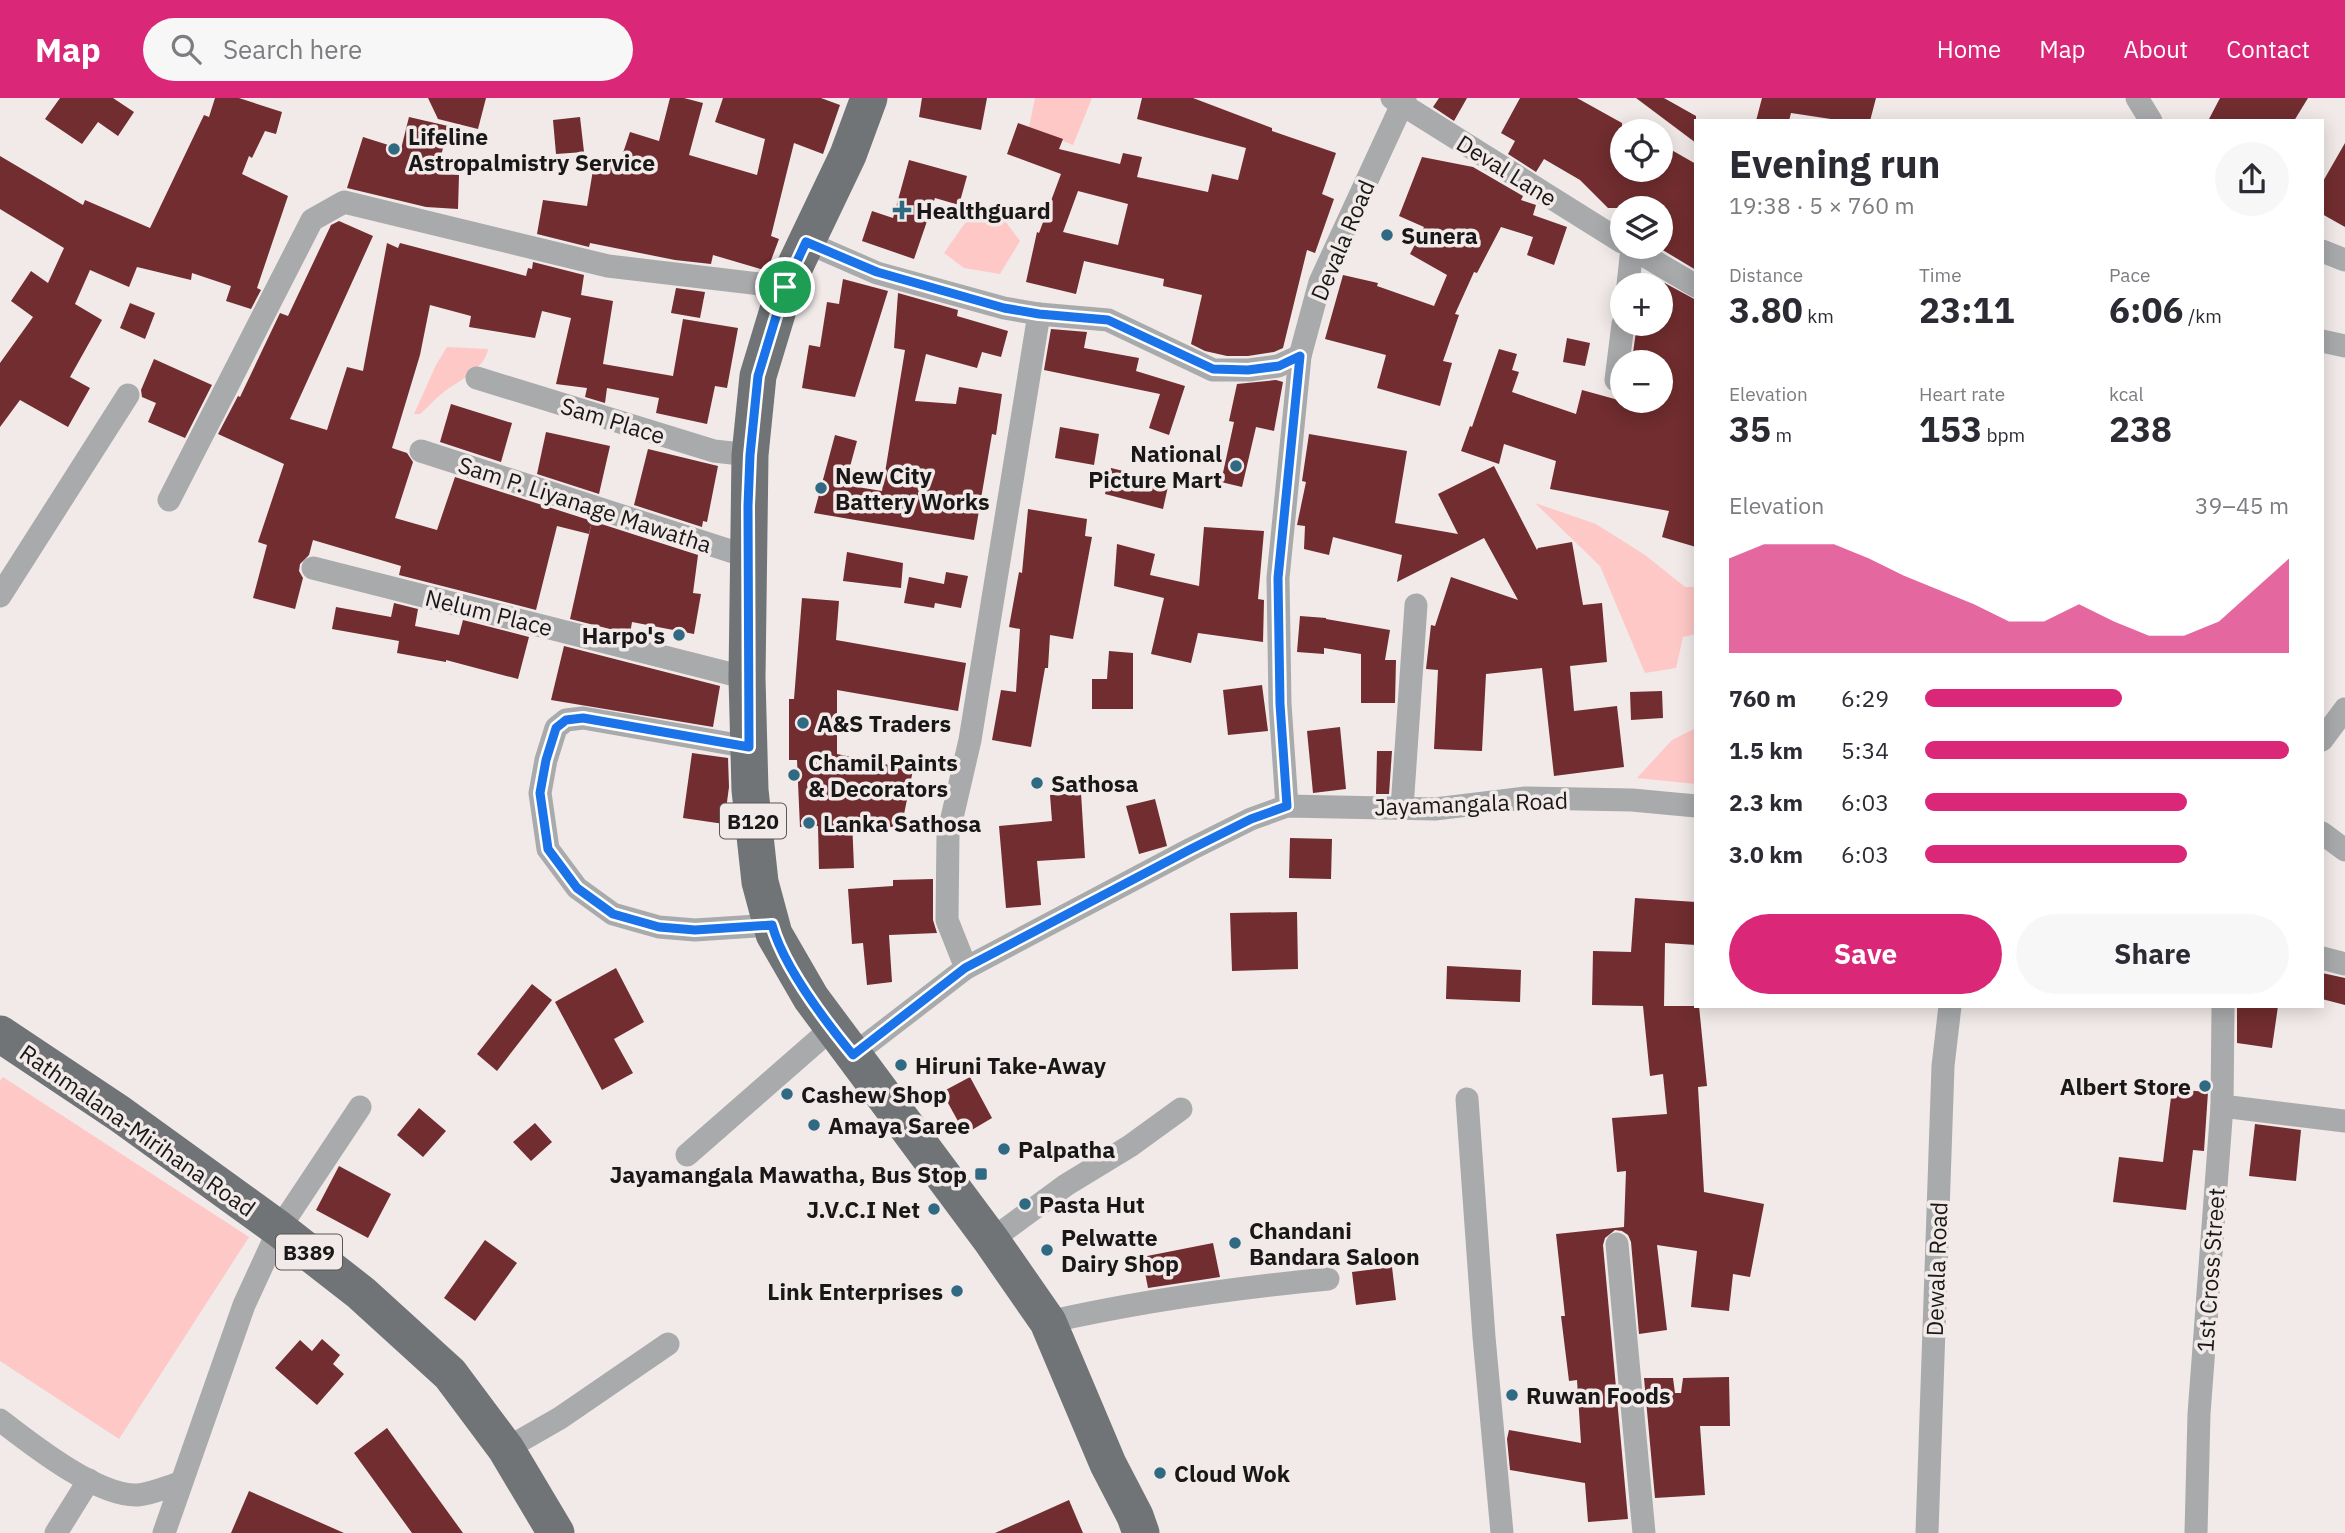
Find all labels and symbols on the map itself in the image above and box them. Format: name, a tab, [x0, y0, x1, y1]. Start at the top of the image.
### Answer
place label: Lifeline Astropalmistry Service	[408, 121, 655, 177]
street label: Deval Lane	[1451, 127, 1563, 213]
marker: Lifeline Astropalmistry Service	[386, 141, 402, 157]
street label: Devala Road	[1303, 175, 1381, 305]
place label: Healthguard	[916, 195, 1051, 225]
marker: Healthguard	[894, 202, 910, 218]
place label: Sunera	[1401, 220, 1478, 250]
marker: Sunera	[1379, 227, 1395, 243]
pin	[755, 257, 815, 317]
street label: Sam Place	[557, 390, 669, 450]
place label: National Picture Mart	[1088, 438, 1222, 494]
street label: Sam P. Liyanage Mawatha	[455, 449, 715, 559]
marker: National Picture Mart	[1228, 458, 1244, 474]
place label: New City Battery Works	[835, 460, 990, 516]
marker: New City Battery Works	[813, 480, 829, 496]
street label: Nelum Place	[422, 582, 556, 642]
place label: Harpo's	[582, 620, 665, 650]
marker: Harpo's	[671, 627, 687, 643]
place label: A&S Traders	[817, 708, 951, 738]
marker: A&S Traders	[795, 715, 811, 731]
place label: Chamil Paints & Decorators	[808, 747, 958, 803]
marker: Chamil Paints & Decorators	[786, 767, 802, 783]
place label: Sathosa	[1051, 768, 1138, 798]
marker: Sathosa	[1029, 775, 1045, 791]
street label: Jayamangala Road	[1374, 785, 1568, 821]
road number: B120	[720, 804, 786, 838]
place label: Lanka Sathosa	[823, 808, 981, 838]
marker: Lanka Sathosa	[801, 815, 817, 831]
street label: Rathmalana-Mirihana Road	[14, 1037, 262, 1223]
place label: Hiruni Take-Away	[915, 1050, 1107, 1080]
marker: Hiruni Take-Away	[893, 1057, 909, 1073]
place label: Albert Store	[2060, 1071, 2191, 1101]
marker: Albert Store	[2197, 1078, 2213, 1094]
place label: Cashew Shop	[801, 1079, 947, 1109]
marker: Cashew Shop	[779, 1086, 795, 1102]
place label: Amaya Saree	[828, 1110, 970, 1140]
marker: Amaya Saree	[806, 1117, 822, 1133]
place label: Palpatha	[1018, 1134, 1115, 1164]
marker: Palpatha	[996, 1141, 1012, 1157]
place label: Jayamangala Mawatha, Bus Stop	[610, 1159, 967, 1189]
marker: Jayamangala Mawatha, Bus Stop	[973, 1166, 989, 1182]
street label: 1st Cross Street	[2189, 1187, 2231, 1353]
place label: Pasta Hut	[1039, 1189, 1145, 1219]
place label: J.V.C.I Net	[806, 1194, 920, 1224]
marker: Pasta Hut	[1017, 1196, 1033, 1212]
marker: J.V.C.I Net	[926, 1201, 942, 1217]
street label: Dewala Road	[1919, 1201, 1953, 1337]
place label: Chandani Bandara Saloon	[1249, 1215, 1420, 1271]
place label: Pelwatte Dairy Shop	[1061, 1222, 1179, 1278]
road number: B389	[276, 1234, 342, 1270]
marker: Chandani Bandara Saloon	[1227, 1235, 1243, 1251]
marker: Pelwatte Dairy Shop	[1039, 1242, 1055, 1258]
place label: Link Enterprises	[767, 1276, 943, 1306]
marker: Link Enterprises	[949, 1283, 965, 1299]
place label: Ruwan Foods	[1526, 1380, 1671, 1410]
marker: Ruwan Foods	[1504, 1387, 1520, 1403]
place label: Cloud Wok	[1174, 1458, 1291, 1488]
marker: Cloud Wok	[1152, 1465, 1168, 1481]

